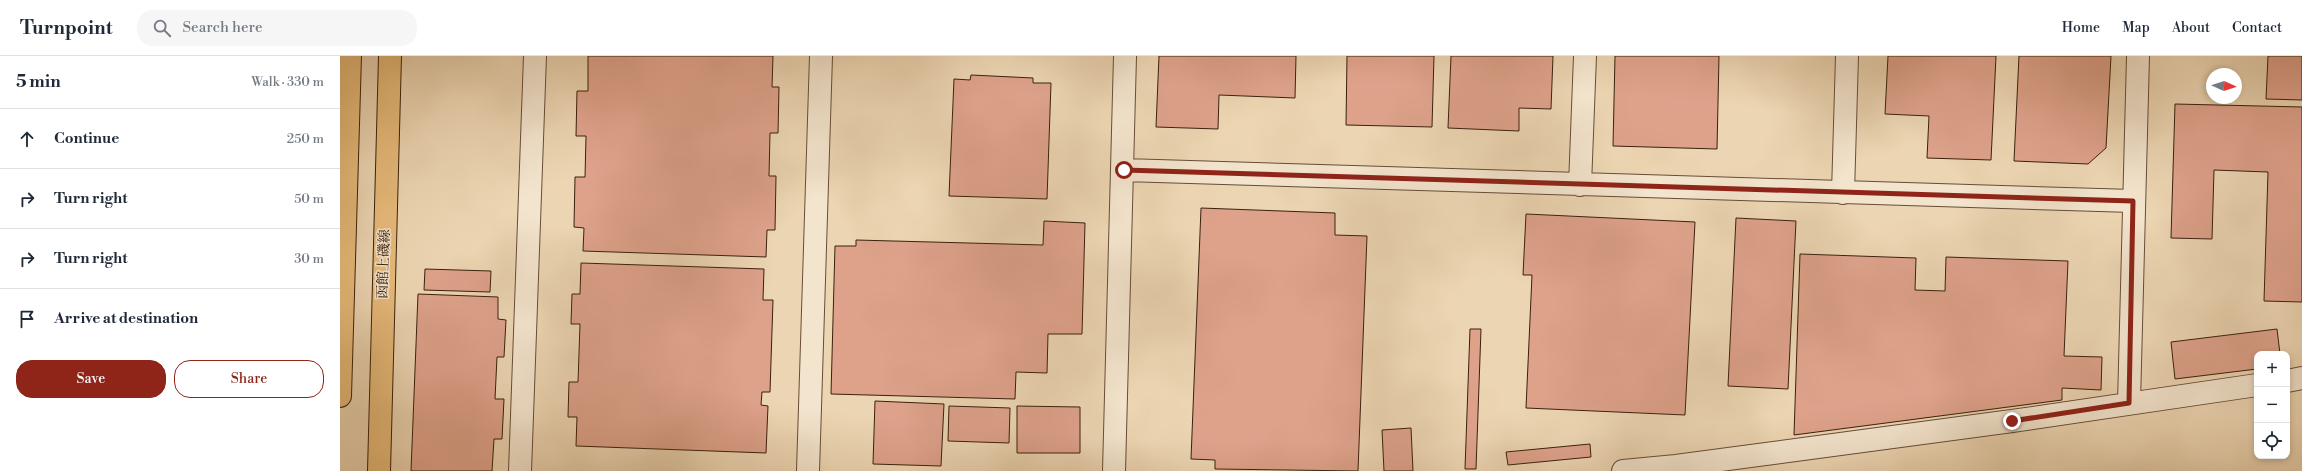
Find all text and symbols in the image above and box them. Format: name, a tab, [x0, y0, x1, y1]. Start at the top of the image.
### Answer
search box	[137, 10, 417, 46]
text: Turnpoint	[20, 16, 113, 40]
icon: search	[151, 17, 173, 39]
text: Search here	[183, 18, 263, 37]
text: Home	[2062, 19, 2100, 37]
text: Map	[2122, 19, 2150, 37]
text: About	[2172, 19, 2210, 37]
text: Contact	[2232, 19, 2282, 37]
north arrow	[2206, 68, 2242, 104]
text: 5 min	[16, 71, 61, 93]
text: Walk · 330 m	[251, 74, 324, 90]
icon: ahead	[16, 128, 38, 150]
text: Continue	[54, 129, 119, 148]
text: 250 m	[287, 131, 324, 147]
route start	[1115, 161, 1133, 179]
icon: right	[16, 188, 38, 210]
text: Turn right	[54, 189, 128, 208]
text: 50 m	[294, 191, 324, 207]
street label: 函館上磯線	[374, 229, 394, 299]
icon: right	[16, 248, 38, 270]
text: Turn right	[54, 249, 128, 268]
text: 30 m	[294, 251, 324, 267]
icon: arrive	[16, 308, 38, 330]
text: Arrive at destination	[54, 309, 198, 328]
map controls	[2254, 351, 2290, 459]
button: +	[2254, 351, 2290, 387]
button: Save	[16, 360, 166, 398]
button: Share	[174, 360, 324, 398]
button: −	[2254, 387, 2290, 423]
route end	[2003, 412, 2021, 430]
button: locate	[2254, 423, 2290, 459]

